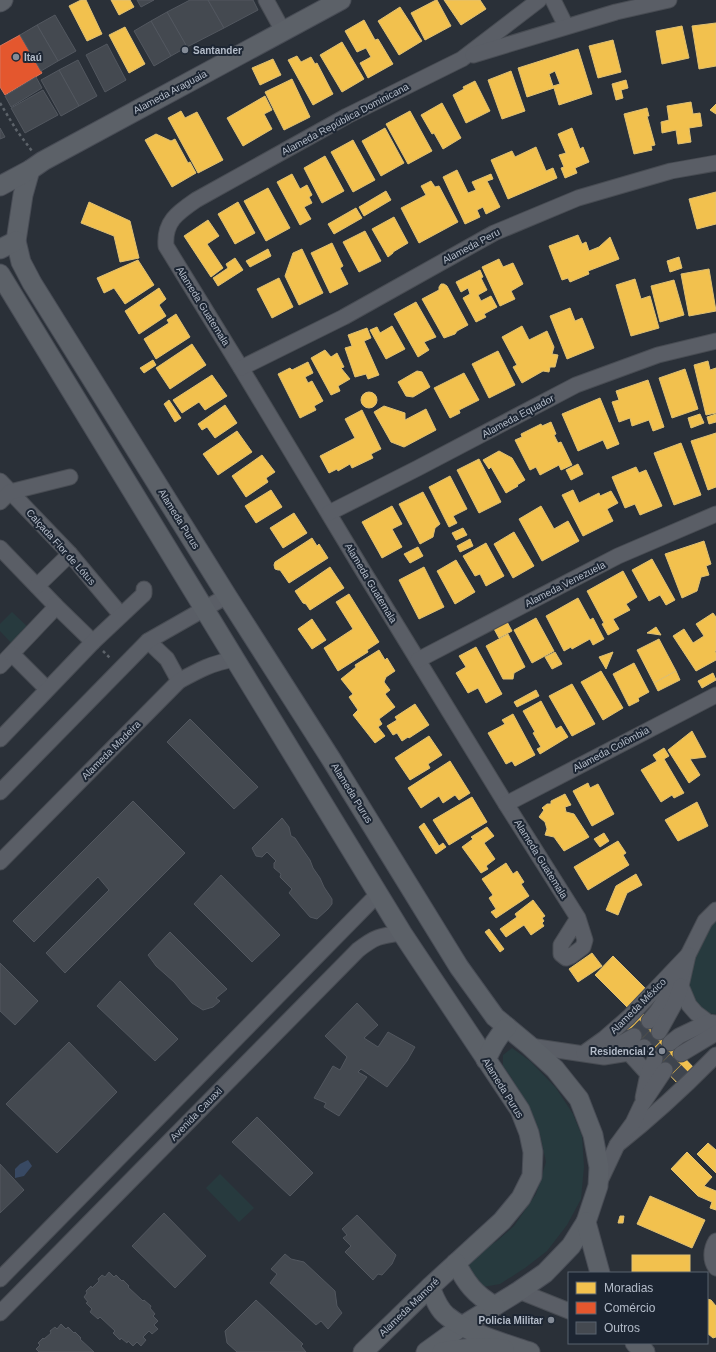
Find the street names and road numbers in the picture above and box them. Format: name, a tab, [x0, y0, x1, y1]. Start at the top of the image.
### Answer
street label: Alameda Araguaia	[131, 68, 209, 116]
street label: Alameda República Dominicana	[280, 81, 411, 157]
street label: Alameda Peru	[440, 226, 502, 266]
street label: Alameda Guatemala	[174, 264, 232, 348]
street label: Alameda Equador	[480, 392, 557, 440]
street label: Alameda Purus	[156, 487, 202, 551]
street label: Calçada Flor de Lótus	[24, 507, 98, 587]
street label: Alameda Guatemala	[343, 541, 399, 625]
street label: Alameda Venezuela	[523, 559, 608, 609]
street label: Alameda Madeira	[79, 718, 143, 782]
street label: Alameda Colômbia	[571, 724, 651, 774]
street label: Alameda Purus	[329, 761, 375, 825]
street label: Alameda Guatemala	[512, 817, 570, 901]
street label: Alameda México	[608, 976, 668, 1036]
street label: Alameda Purus	[480, 1056, 526, 1120]
street label: Avenida Cauaxi	[168, 1085, 224, 1143]
street label: Alameda Mamoré	[377, 1275, 442, 1338]

